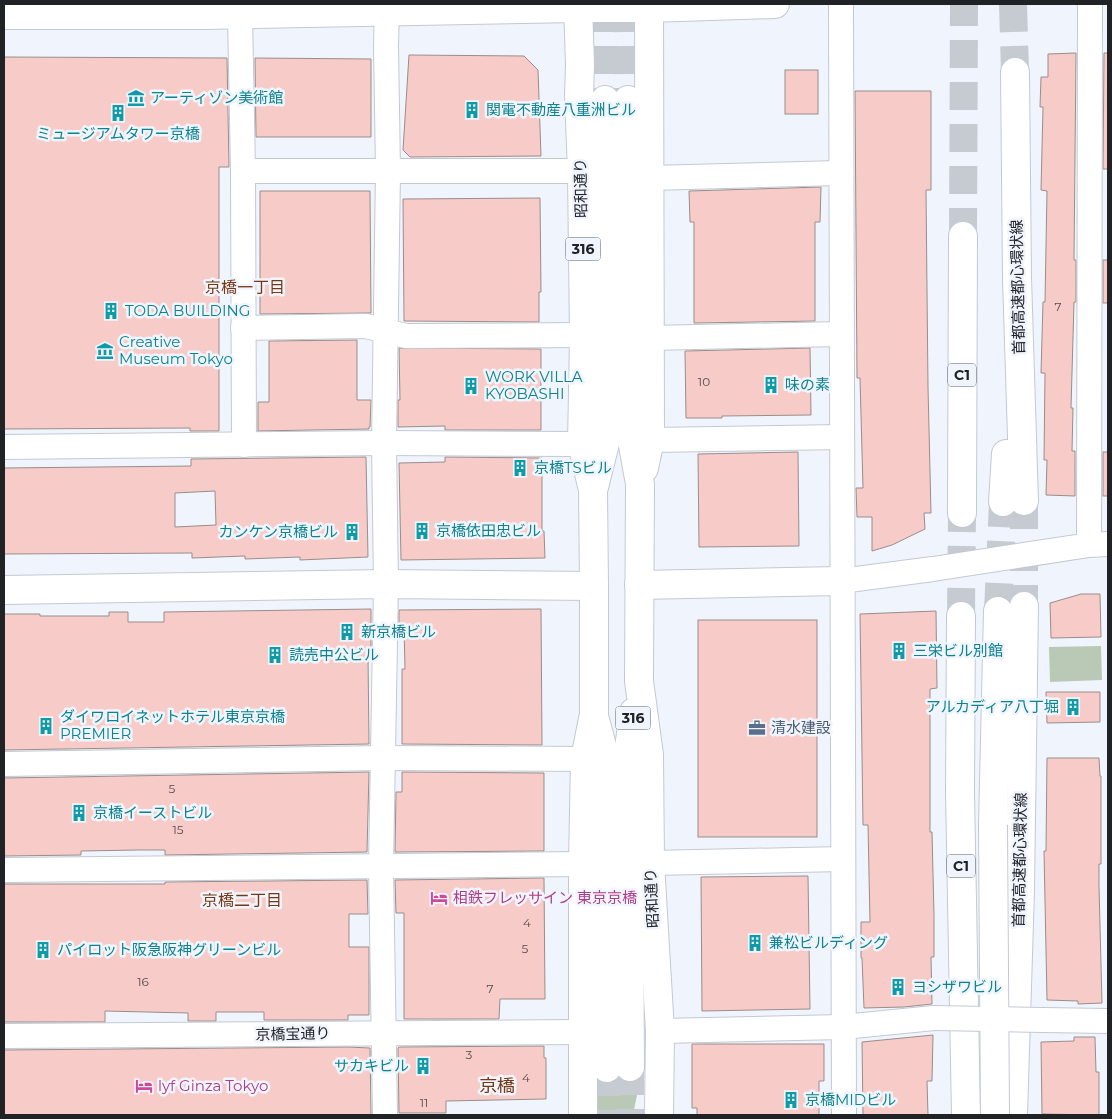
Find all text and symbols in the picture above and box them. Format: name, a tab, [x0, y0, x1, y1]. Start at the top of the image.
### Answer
museum icon: アーティゾン美術館	[126, 88, 146, 108]
place label: アーティゾン美術館	[150, 88, 283, 107]
building icon: 関電不動産八重洲ビル	[462, 100, 482, 120]
place label: 関電不動産八重洲ビル	[486, 100, 636, 119]
building icon: ミュージアムタワー京橋	[108, 103, 128, 123]
place label: ミュージアムタワー京橋	[36, 124, 200, 143]
street label: 昭和通り	[570, 158, 591, 218]
street label: 首都高速都心環状線	[1007, 219, 1028, 355]
road number: 316	[566, 238, 600, 260]
district label: 京橋一丁目	[205, 278, 285, 297]
house number: 7	[1054, 299, 1062, 314]
building icon: TODA BUILDING	[101, 301, 121, 321]
place label: TODA BUILDING	[125, 301, 250, 320]
place label: Creative Museum Tokyo	[119, 332, 233, 368]
museum icon: Creative Museum Tokyo	[95, 341, 115, 361]
road number: C1	[948, 364, 976, 386]
place label: WORK VILLA KYOBASHI	[485, 367, 583, 403]
house number: 10	[698, 374, 710, 389]
building icon: 味の素	[761, 375, 781, 395]
place label: 味の素	[785, 375, 830, 394]
building icon: WORK VILLA KYOBASHI	[461, 376, 481, 396]
building icon: 京橋TSビル	[510, 458, 530, 478]
place label: 京橋TSビル	[534, 458, 612, 477]
building icon: 京橋依田忠ビル	[412, 521, 432, 541]
place label: 京橋依田忠ビル	[436, 521, 541, 540]
place label: カンケン京橋ビル	[218, 522, 338, 541]
building icon: カンケン京橋ビル	[342, 522, 362, 542]
building icon: 新京橋ビル	[337, 622, 357, 642]
place label: 新京橋ビル	[361, 622, 436, 641]
building icon: 三栄ビル別館	[889, 641, 909, 661]
place label: 三栄ビル別館	[913, 641, 1003, 660]
building icon: 読売中公ビル	[265, 645, 285, 665]
place label: 読売中公ビル	[289, 645, 379, 664]
place label: アルカディア八丁堀	[926, 697, 1059, 716]
building icon: アルカディア八丁堀	[1063, 697, 1083, 717]
road number: 316	[616, 706, 650, 730]
place label: ダイワロイネットホテル東京京橋 PREMIER	[60, 707, 285, 743]
building icon: ダイワロイネットホテル東京京橋 PREMIER	[36, 716, 56, 736]
office icon: 清水建設	[747, 718, 767, 738]
place label: 清水建設	[771, 718, 831, 737]
house number: 5	[169, 781, 176, 796]
street label: 首都高速都心環状線	[1009, 792, 1030, 928]
building icon: 京橋イーストビル	[69, 803, 89, 823]
place label: 京橋イーストビル	[93, 803, 212, 822]
house number: 15	[172, 822, 184, 837]
road number: C1	[947, 854, 975, 878]
street label: 昭和通り	[640, 868, 663, 928]
hotel icon: 相鉄フレッサイン 東京京橋	[429, 888, 449, 908]
place label: 相鉄フレッサイン 東京京橋	[453, 888, 637, 907]
district label: 京橋二丁目	[202, 891, 282, 910]
house number: 4	[523, 915, 531, 930]
building icon: 兼松ビルディング	[745, 933, 765, 953]
place label: 兼松ビルディング	[769, 933, 888, 952]
building icon: パイロット阪急阪神グリーンビル	[33, 940, 53, 960]
place label: パイロット阪急阪神グリーンビル	[57, 940, 281, 959]
house number: 5	[522, 941, 529, 956]
house number: 16	[137, 974, 149, 989]
building icon: ヨシザワビル	[888, 977, 908, 997]
place label: ヨシザワビル	[912, 977, 1002, 996]
house number: 7	[486, 981, 494, 996]
street label: 京橋宝通り	[255, 1023, 331, 1044]
house number: 3	[466, 1047, 473, 1062]
place label: サカキビル	[334, 1056, 409, 1075]
building icon: サカキビル	[413, 1056, 433, 1076]
house number: 4	[522, 1070, 530, 1085]
district label: 京橋	[479, 1075, 515, 1097]
hotel icon: lyf Ginza Tokyo	[134, 1076, 154, 1096]
place label: lyf Ginza Tokyo	[158, 1076, 268, 1095]
building icon: 京橋MIDビル	[781, 1090, 801, 1110]
place label: 京橋MIDビル	[805, 1090, 896, 1109]
house number: 11	[420, 1095, 428, 1110]

